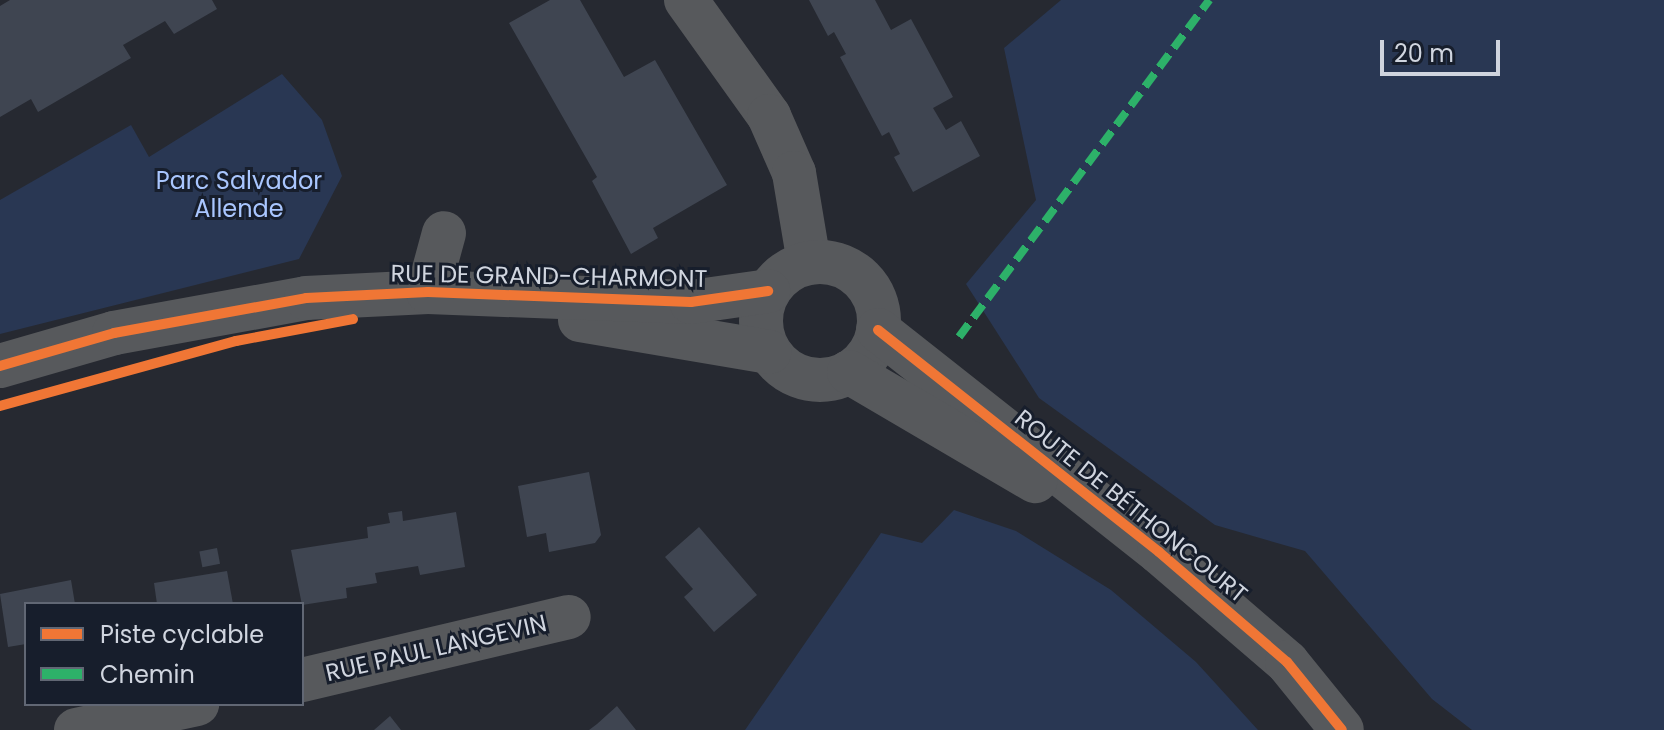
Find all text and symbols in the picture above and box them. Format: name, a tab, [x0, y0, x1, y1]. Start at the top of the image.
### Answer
scale bar	[1384, 24, 1504, 74]
text: 20 m	[1394, 37, 1454, 70]
park label: Parc Salvador Allende	[156, 167, 322, 223]
street label: RUE DE GRAND-CHARMONT	[390, 259, 708, 293]
street label: ROUTE DE BÉTHONCOURT	[1009, 403, 1253, 609]
legend	[24, 602, 304, 706]
street label: RUE PAUL LANGEVIN	[323, 609, 549, 687]
text: Piste cyclable	[100, 618, 264, 651]
text: Chemin	[100, 658, 195, 691]

